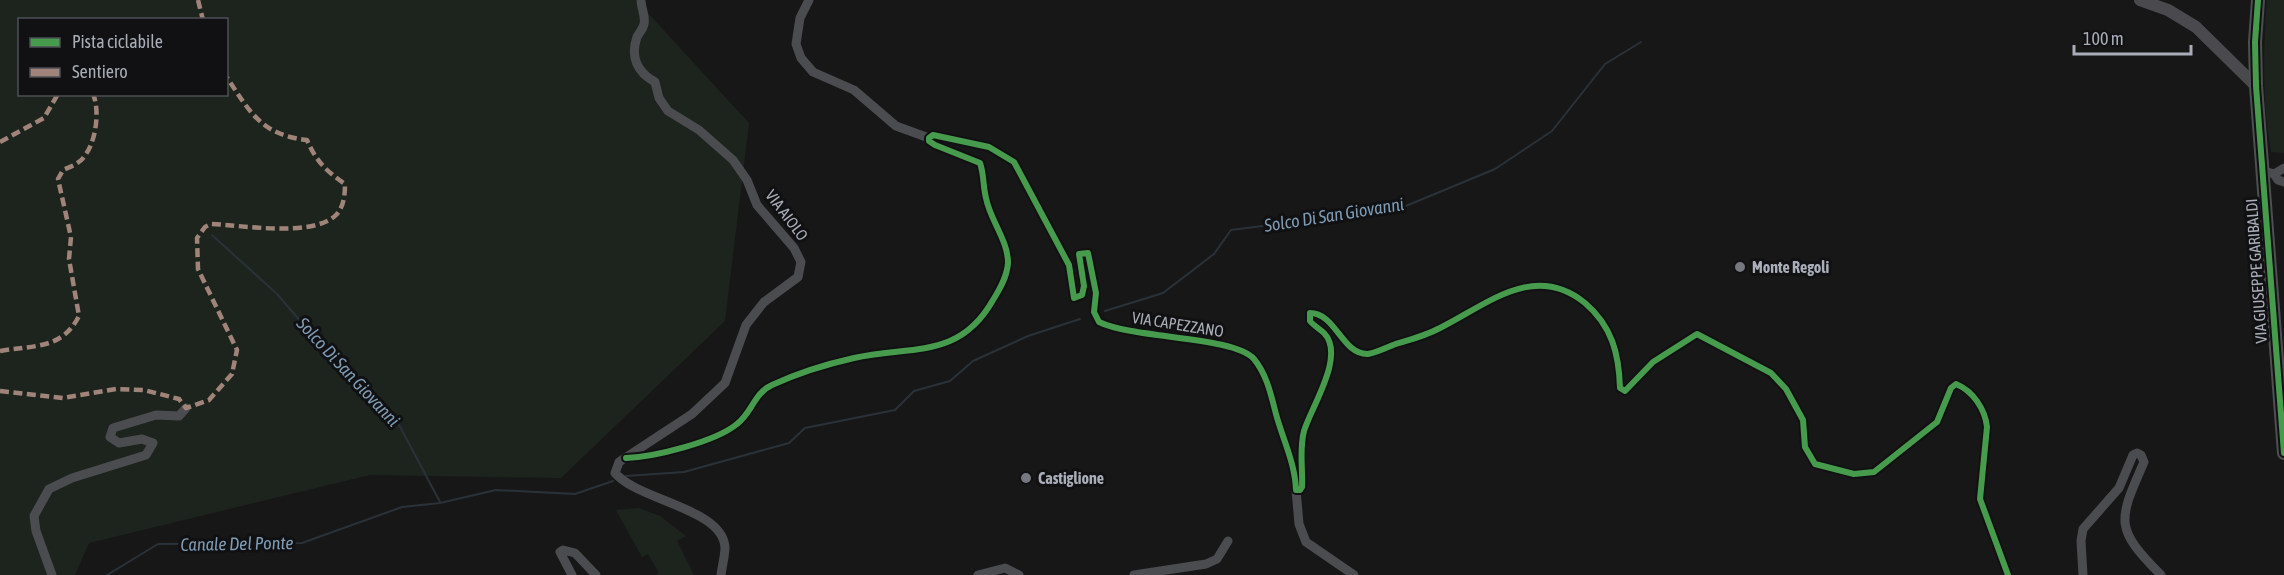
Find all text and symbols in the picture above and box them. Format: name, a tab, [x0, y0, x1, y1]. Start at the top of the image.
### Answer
legend	[18, 18, 228, 96]
scale bar	[2074, 18, 2191, 56]
text: 100 m	[2083, 28, 2124, 49]
text: Pista ciclabile	[72, 31, 163, 52]
text: Sentiero	[72, 61, 128, 82]
street label: VIA AIOLO	[762, 186, 812, 244]
water label: Solco Di San Giovanni	[1262, 193, 1405, 236]
street label: VIA GIUSEPPE GARIBALDI	[2242, 198, 2270, 344]
place label: Monte Regoli	[1752, 258, 1829, 276]
marker: Monte Regoli	[1733, 260, 1747, 274]
street label: VIA CAPEZZANO	[1131, 308, 1225, 340]
water label: Solco Di San Giovanni	[292, 312, 404, 430]
place label: Castiglione	[1038, 469, 1104, 487]
marker: Castiglione	[1019, 471, 1033, 485]
water label: Canale Del Ponte	[180, 532, 294, 555]

